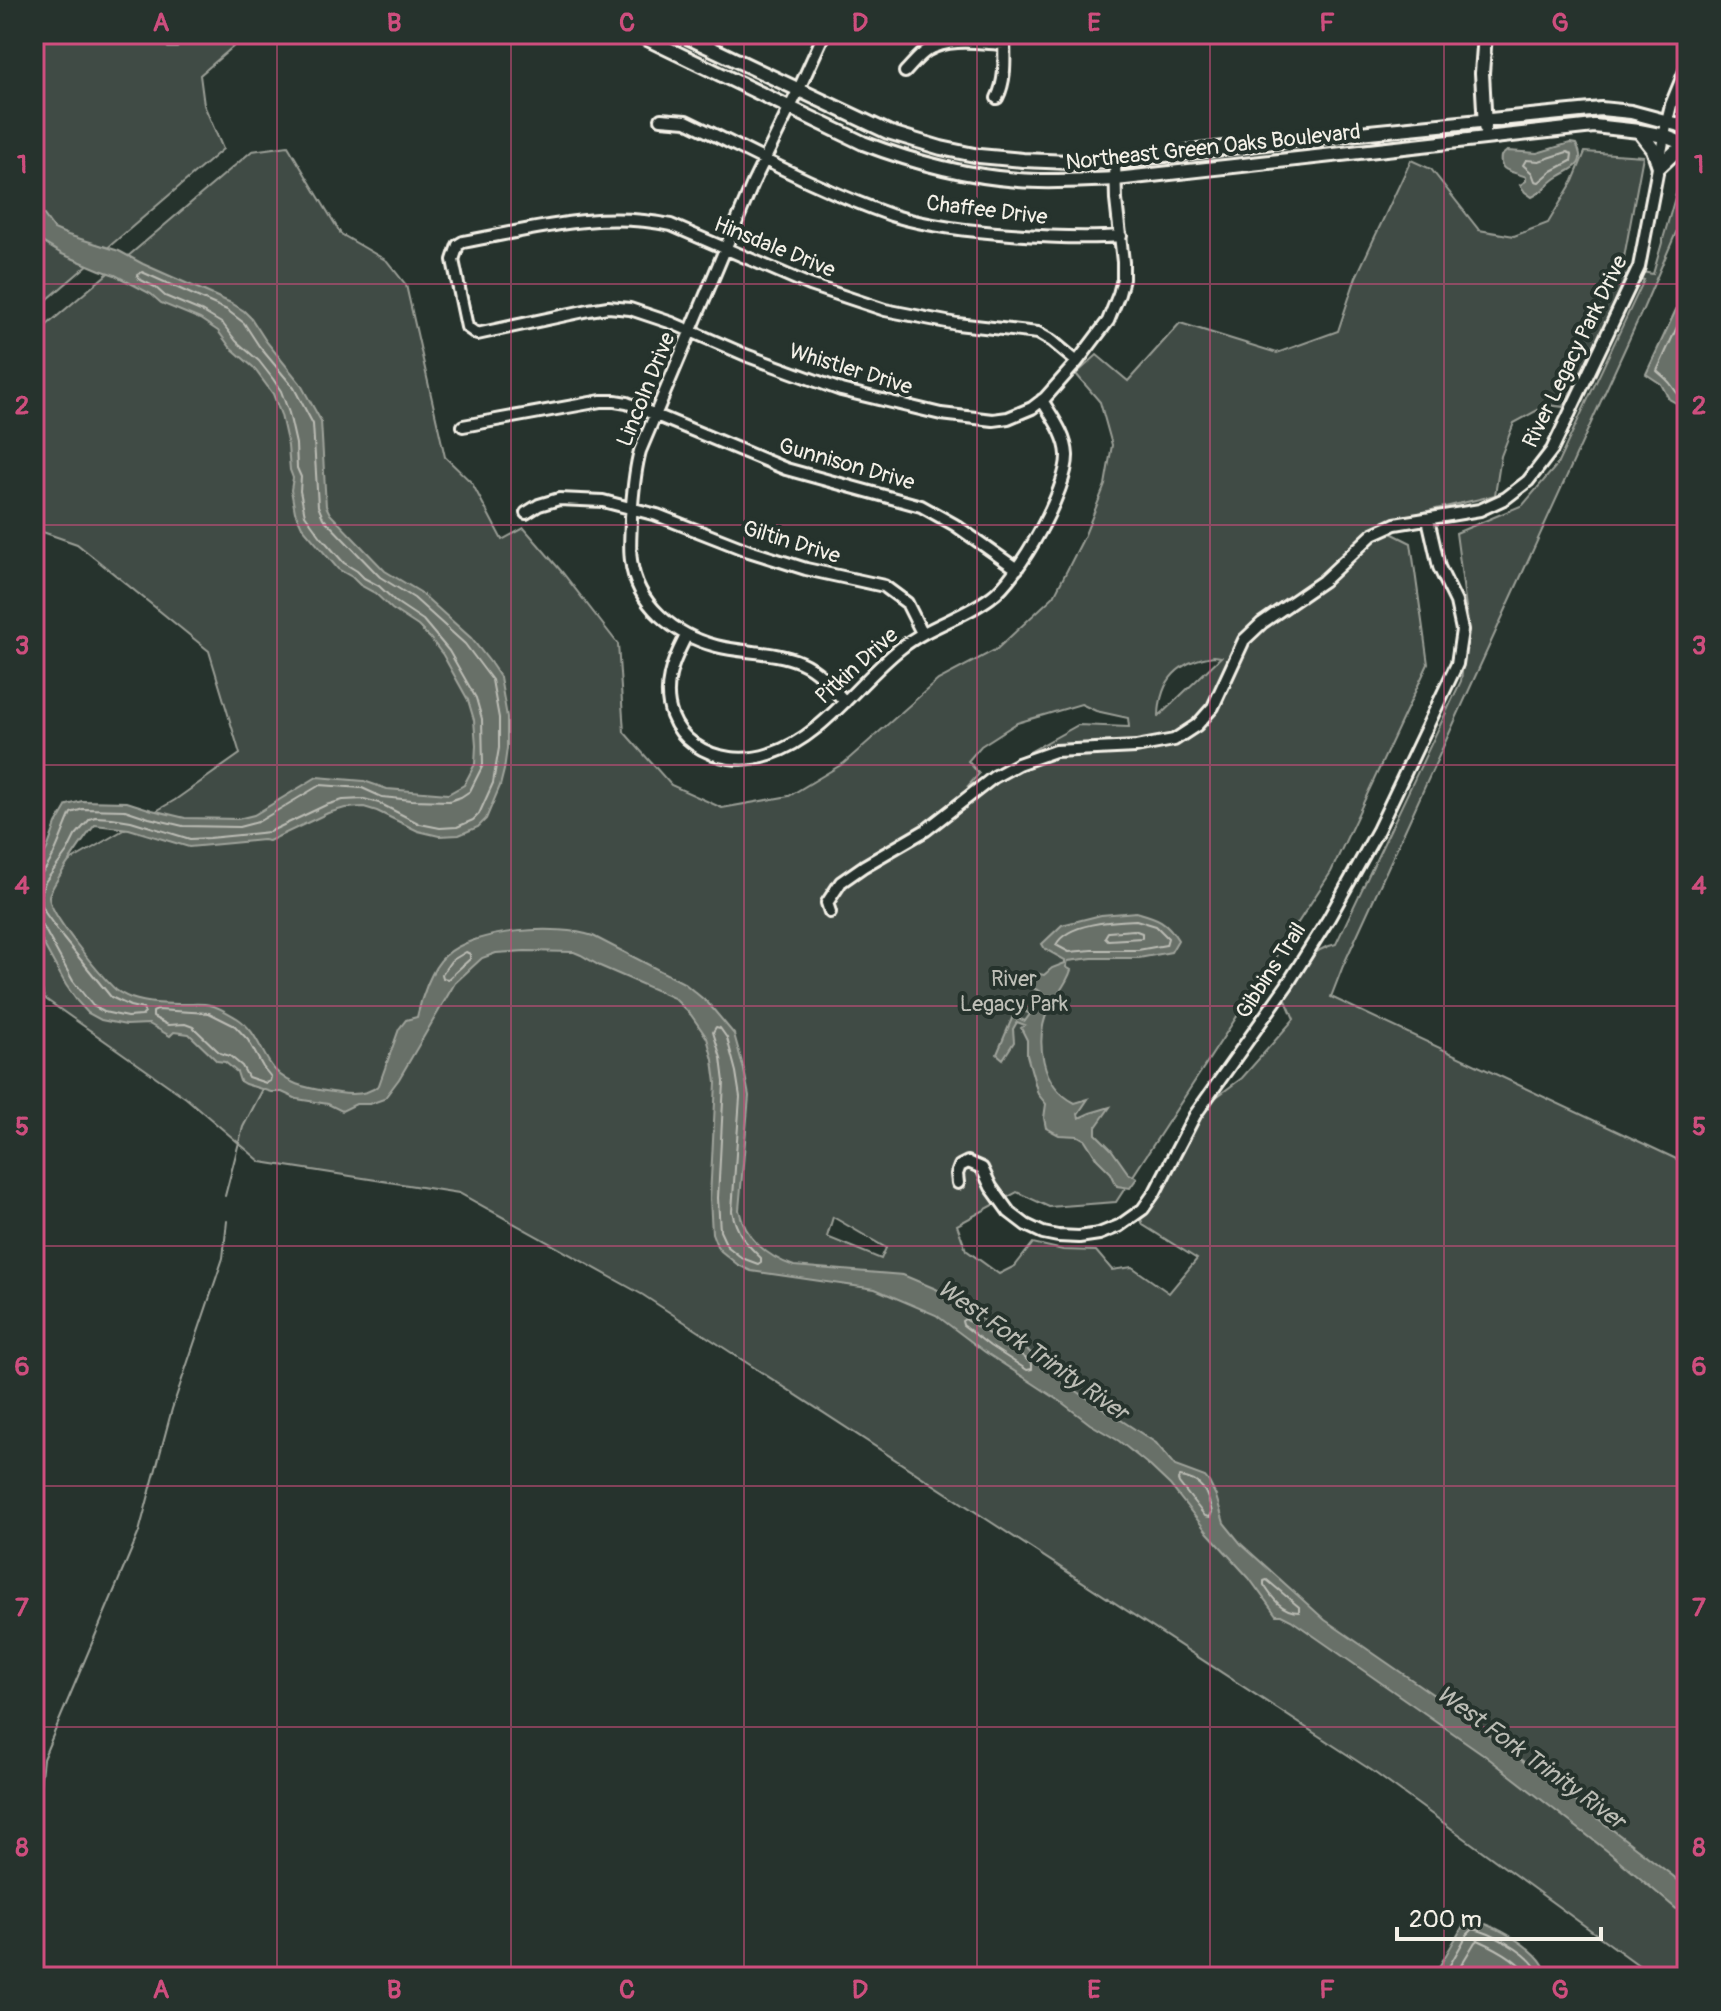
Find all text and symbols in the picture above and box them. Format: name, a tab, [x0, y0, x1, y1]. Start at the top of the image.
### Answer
text: A	[153, 7, 170, 39]
text: B	[387, 7, 401, 39]
text: C	[619, 7, 635, 39]
text: D	[852, 7, 868, 39]
text: E	[1087, 7, 1101, 39]
text: F	[1319, 7, 1335, 39]
text: G	[1551, 7, 1569, 39]
street label: Northeast Green Oaks Boulevard	[1064, 118, 1362, 176]
text: 1	[17, 149, 27, 181]
text: 1	[1694, 149, 1704, 181]
street label: Chaffee Drive	[925, 189, 1049, 231]
street label: Hinsdale Drive	[710, 210, 839, 284]
street label: River Legacy Park Drive	[1516, 250, 1634, 452]
street label: Lincoln Drive	[610, 328, 682, 451]
street label: Whistler Drive	[786, 337, 916, 401]
text: 2	[15, 390, 29, 422]
text: 2	[1692, 390, 1706, 422]
street label: Gunnison Drive	[776, 431, 918, 497]
street label: Giltin Drive	[740, 514, 844, 570]
street label: Pitkin Drive	[809, 621, 904, 710]
text: 3	[15, 630, 29, 662]
text: 3	[1692, 630, 1706, 662]
text: 4	[14, 870, 30, 902]
text: 4	[1691, 870, 1707, 902]
street label: Gibbins Trail	[1229, 917, 1312, 1024]
park label: River Legacy Park	[960, 965, 1068, 1018]
text: 5	[15, 1111, 29, 1143]
text: 5	[1692, 1111, 1706, 1143]
water label: West Fork Trinity River	[932, 1274, 1136, 1429]
text: 6	[14, 1351, 30, 1383]
text: 6	[1691, 1351, 1707, 1383]
text: 7	[15, 1592, 29, 1624]
text: 7	[1692, 1592, 1706, 1624]
water label: West Fork Trinity River	[1431, 1679, 1633, 1838]
text: 8	[15, 1832, 29, 1864]
text: 8	[1692, 1832, 1706, 1864]
scale bar	[1397, 1891, 1601, 1941]
text: 200 m	[1409, 1905, 1482, 1934]
text: A	[153, 1974, 170, 2006]
text: B	[387, 1974, 401, 2006]
text: C	[619, 1974, 635, 2006]
text: D	[852, 1974, 868, 2006]
text: E	[1087, 1974, 1101, 2006]
text: F	[1319, 1974, 1335, 2006]
text: G	[1551, 1974, 1569, 2006]

